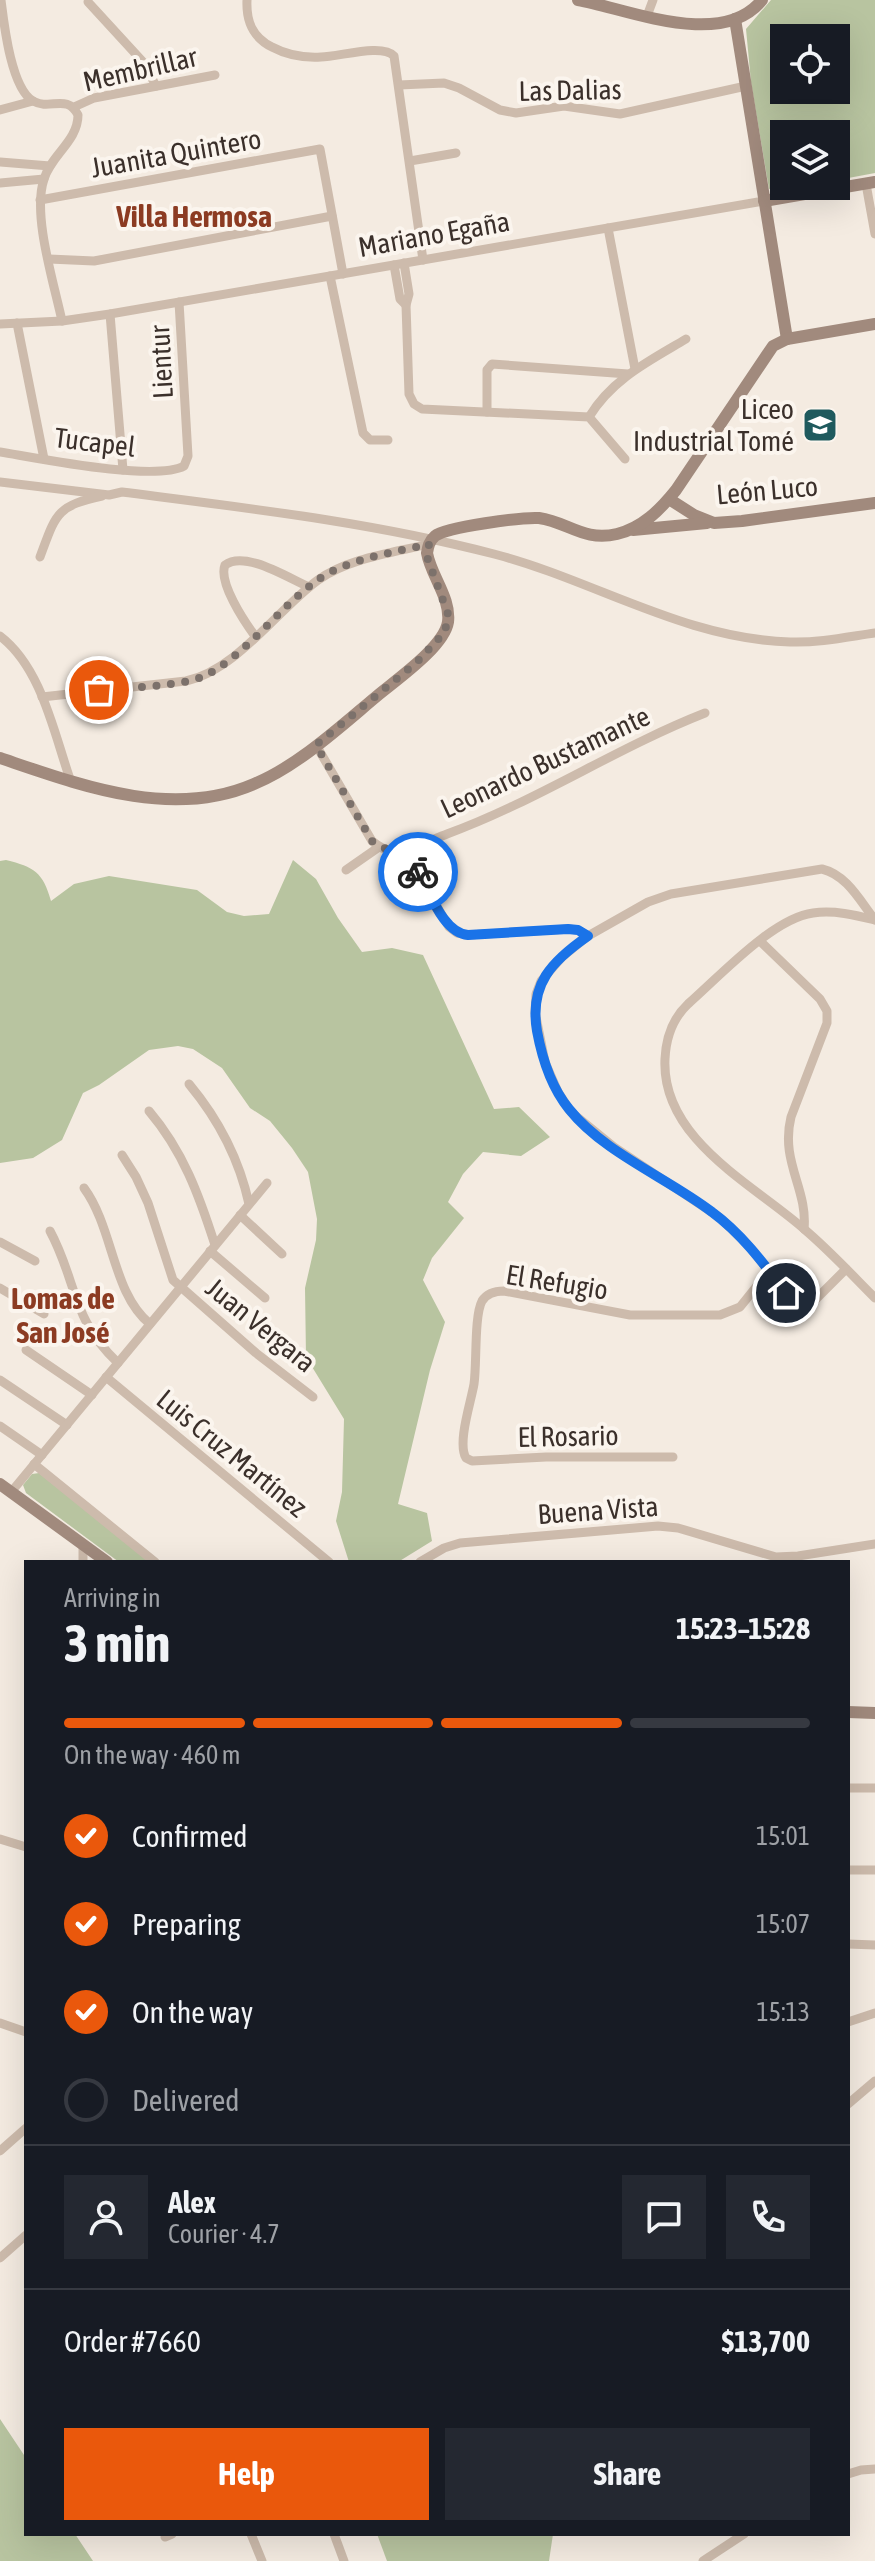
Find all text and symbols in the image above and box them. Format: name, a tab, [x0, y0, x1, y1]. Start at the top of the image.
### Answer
map controls	[770, 24, 850, 200]
button: locate	[770, 24, 850, 104]
street label: Membrillar	[80, 40, 201, 98]
street label: Las Dalias	[518, 73, 622, 107]
button: layers	[770, 120, 850, 200]
street label: Juanita Quintero	[88, 122, 264, 184]
district label: Villa Hermosa	[115, 199, 272, 233]
street label: Mariano Egaña	[356, 205, 512, 263]
street label: Lientur	[143, 324, 179, 399]
place label: Liceo Industrial Tomé	[633, 393, 794, 457]
school or university icon: Liceo Industrial Tomé	[801, 406, 839, 444]
street label: Tucapel	[53, 421, 138, 463]
street label: León Luco	[715, 470, 819, 510]
pin	[65, 656, 133, 724]
icon: bag	[77, 668, 121, 712]
street label: Leonardo Bustamante	[435, 700, 655, 824]
courier	[378, 832, 458, 912]
icon: bike	[396, 850, 440, 894]
street label: El Refugio	[504, 1258, 610, 1306]
pin	[752, 1259, 820, 1327]
street label: Juan Vergara	[200, 1271, 322, 1379]
icon: home	[764, 1271, 808, 1315]
district label: Lomas de San José	[11, 1281, 115, 1349]
street label: Luis Cruz Martínez	[151, 1383, 313, 1523]
street label: El Rosario	[517, 1419, 619, 1453]
street label: Buena Vista	[536, 1490, 660, 1530]
text: Arriving in	[64, 1583, 161, 1613]
text: 15:23–15:28	[676, 1611, 810, 1645]
text: 3 min	[64, 1613, 170, 1673]
text: On the way · 460 m	[64, 1740, 241, 1770]
icon: check	[64, 1814, 108, 1858]
text: Confirmed	[132, 1819, 247, 1853]
text: 15:01	[756, 1821, 810, 1851]
icon: check	[64, 1902, 108, 1946]
text: Preparing	[132, 1907, 241, 1941]
text: 15:07	[756, 1909, 810, 1939]
icon: check	[64, 1990, 108, 2034]
text: On the way	[132, 1995, 253, 2029]
text: 15:13	[756, 1997, 810, 2027]
text: Delivered	[132, 2083, 240, 2117]
button: person	[64, 2175, 148, 2259]
button: chat	[622, 2175, 706, 2259]
button: phone	[726, 2175, 810, 2259]
text: Alex	[168, 2185, 216, 2219]
text: Courier · 4.7	[168, 2219, 279, 2249]
text: Order #7660	[64, 2324, 201, 2358]
text: $13,700	[722, 2324, 810, 2358]
button: Help	[64, 2428, 429, 2520]
button: Share	[445, 2428, 810, 2520]

